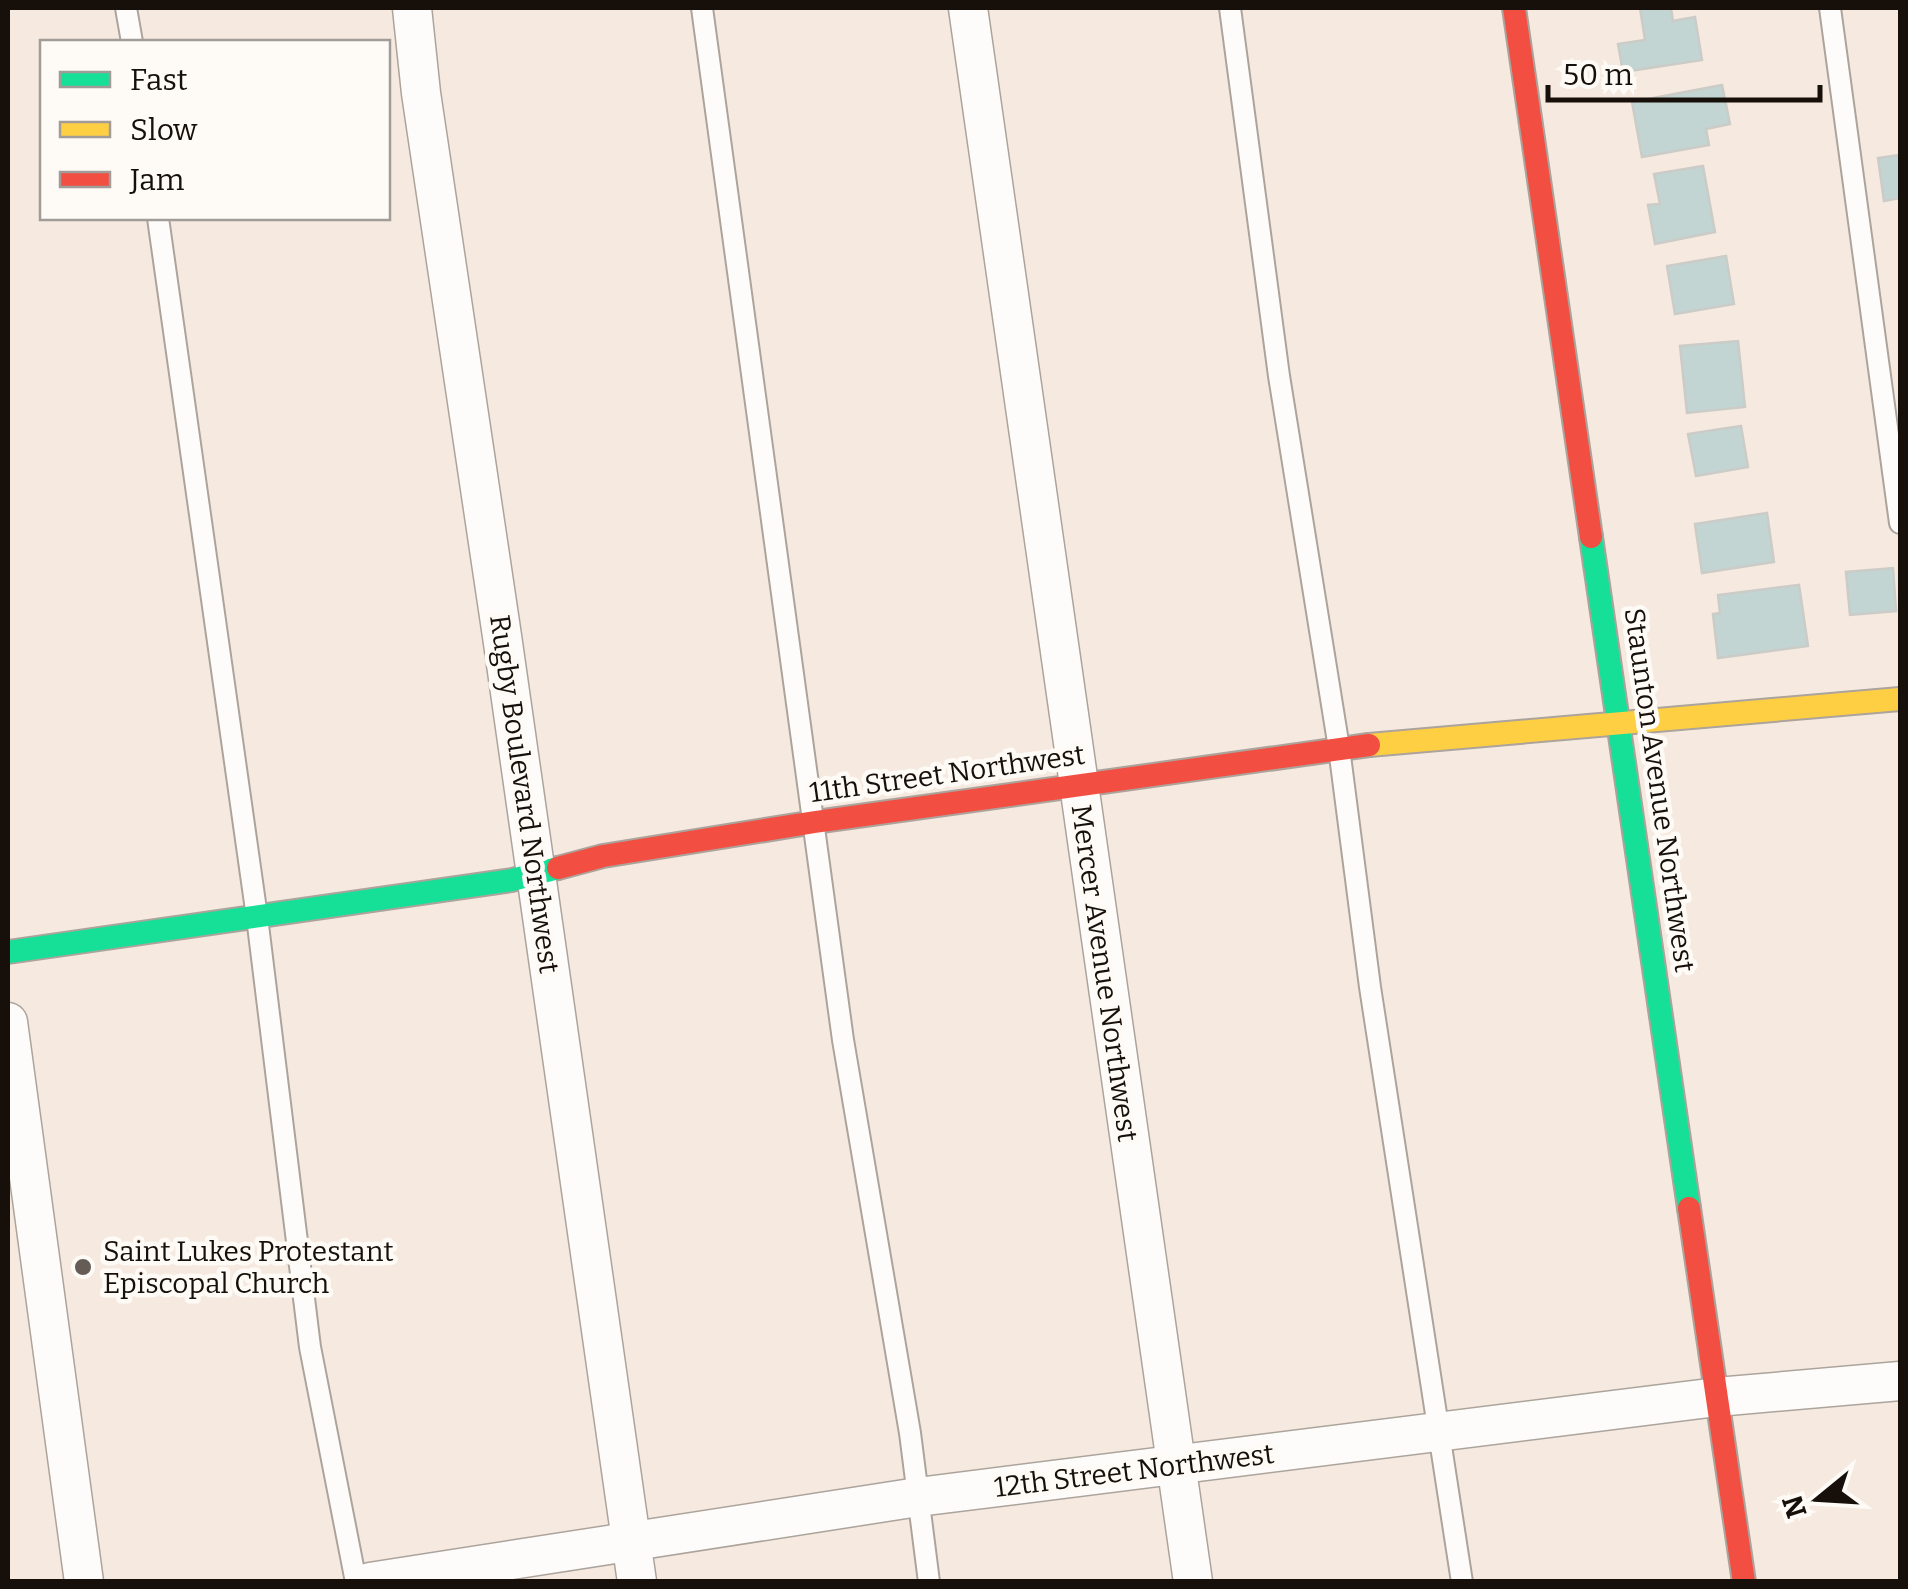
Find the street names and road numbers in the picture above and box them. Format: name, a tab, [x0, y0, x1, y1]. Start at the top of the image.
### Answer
street label: Staunton Avenue Northwest	[1618, 606, 1701, 974]
street label: Rugby Boulevard Northwest	[483, 613, 566, 975]
street label: 11th Street Northwest	[807, 738, 1087, 809]
street label: Mercer Avenue Northwest	[1064, 802, 1145, 1144]
street label: 12th Street Northwest	[992, 1437, 1276, 1504]

